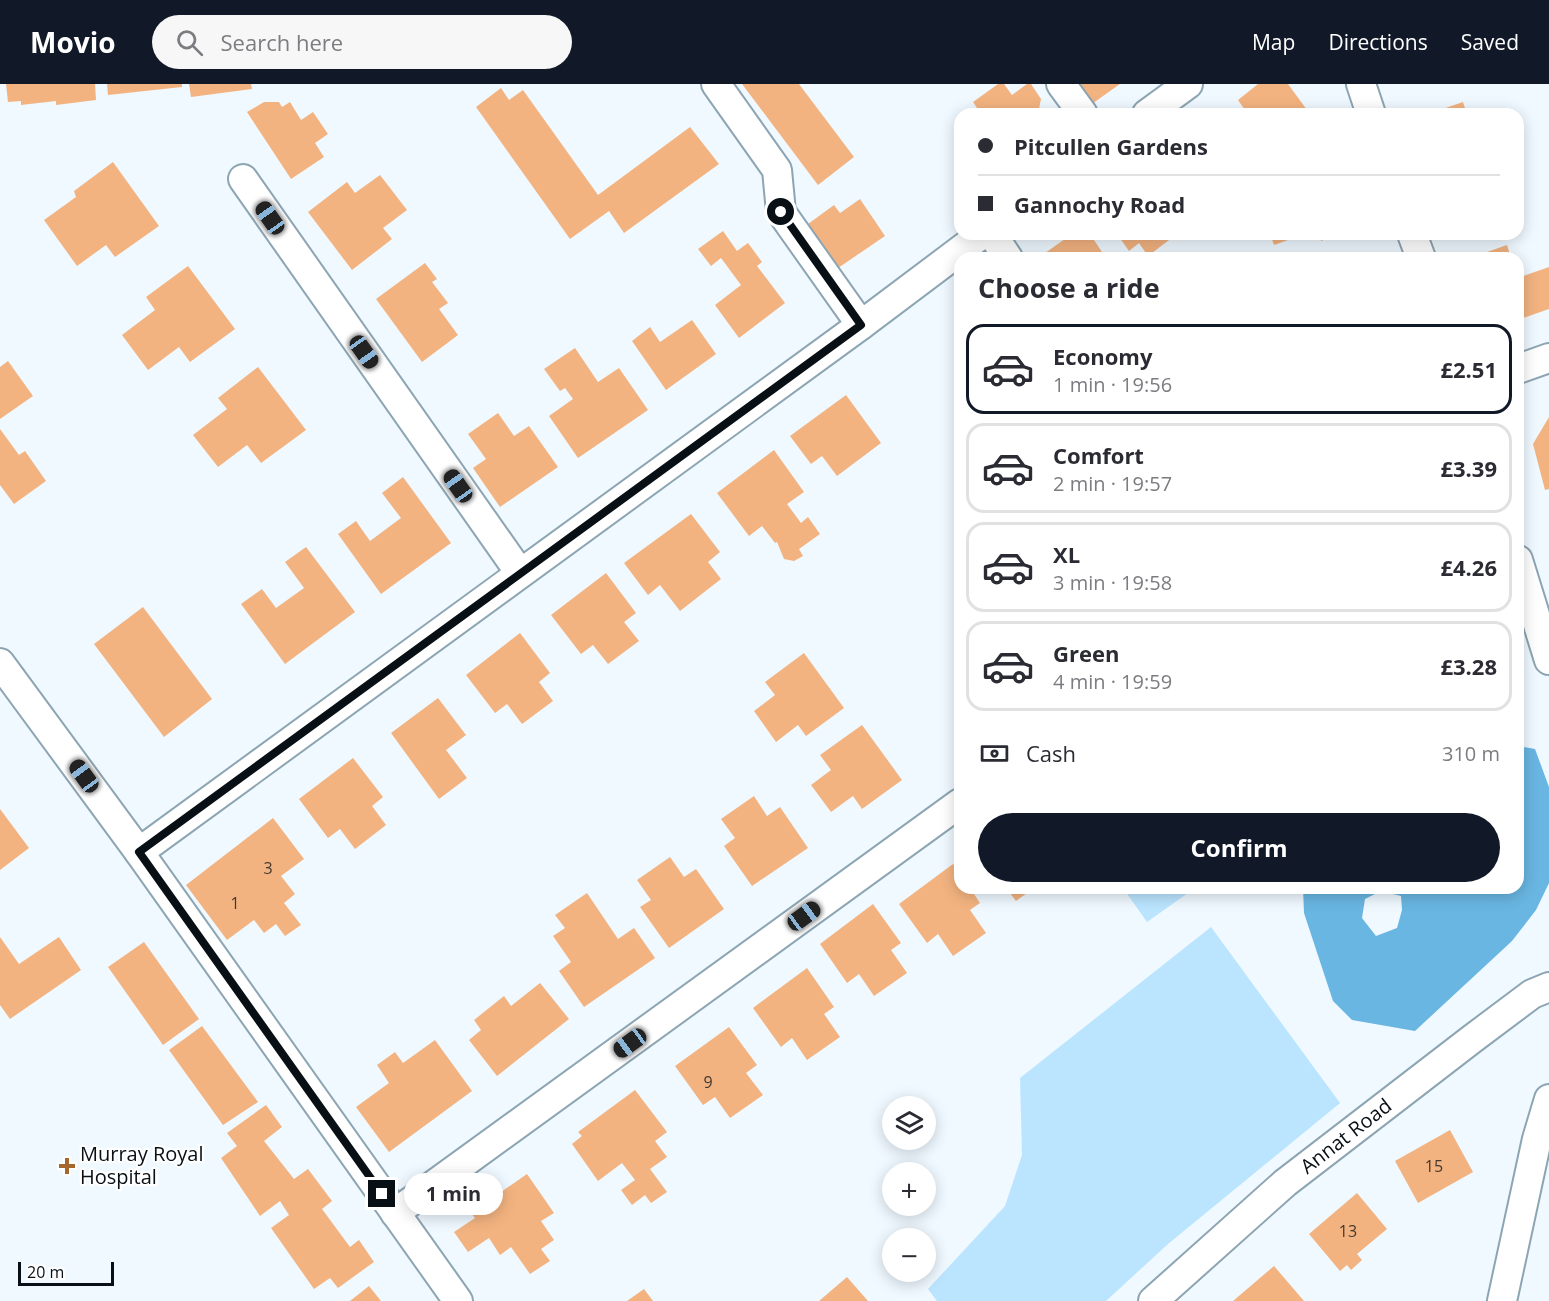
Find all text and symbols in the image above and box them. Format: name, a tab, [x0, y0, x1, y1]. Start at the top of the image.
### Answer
search box	[152, 15, 572, 69]
text: Movio	[30, 23, 116, 61]
icon: search	[173, 26, 206, 59]
text: Search here	[221, 27, 343, 57]
text: Map	[1252, 28, 1295, 56]
text: Directions	[1328, 28, 1428, 56]
text: Saved	[1461, 28, 1519, 56]
text: Pitcullen Gardens	[1014, 131, 1208, 161]
text: Gannochy Road	[1014, 189, 1185, 219]
car	[252, 198, 288, 238]
route start	[767, 198, 794, 225]
text: Choose a ride	[978, 269, 1160, 306]
car	[346, 332, 382, 372]
text: Economy	[1053, 341, 1152, 371]
icon: car	[981, 342, 1035, 396]
text: £2.51	[1440, 354, 1497, 384]
text: 1 min · 19:56	[1053, 371, 1172, 398]
text: Comfort	[1053, 440, 1144, 470]
icon: car	[981, 441, 1035, 495]
text: £3.39	[1440, 453, 1497, 483]
car	[440, 466, 476, 506]
text: 2 min · 19:57	[1053, 470, 1172, 497]
text: XL	[1053, 539, 1080, 569]
icon: car	[981, 540, 1035, 594]
text: £4.26	[1440, 552, 1497, 582]
text: 3 min · 19:58	[1053, 569, 1172, 596]
text: Green	[1053, 638, 1119, 668]
icon: car	[981, 639, 1035, 693]
text: £3.28	[1440, 651, 1497, 681]
text: 4 min · 19:59	[1053, 668, 1172, 695]
icon: cash	[978, 737, 1011, 770]
text: Cash	[1026, 738, 1076, 768]
text: 310 m	[1442, 740, 1500, 767]
car	[66, 756, 102, 796]
button: Confirm	[978, 813, 1500, 882]
house number: 3	[263, 857, 273, 879]
house number: 1	[230, 892, 240, 914]
car	[784, 898, 824, 934]
car	[610, 1025, 650, 1061]
house number: 9	[703, 1071, 713, 1093]
street label: Annat Road	[1294, 1092, 1397, 1179]
map controls	[882, 1096, 936, 1282]
button: layers	[882, 1096, 936, 1150]
place label: Murray Royal Hospital	[80, 1140, 204, 1190]
house number: 15	[1425, 1155, 1443, 1177]
marker: Murray Royal Hospital	[58, 1157, 76, 1175]
button: +	[882, 1162, 936, 1216]
callout: 1 min	[403, 1173, 502, 1215]
route end	[368, 1180, 395, 1207]
text: 1 min	[426, 1180, 481, 1207]
house number: 13	[1339, 1220, 1357, 1242]
button: −	[882, 1228, 936, 1282]
scale bar	[18, 1259, 114, 1286]
text: 20 m	[27, 1261, 64, 1283]

